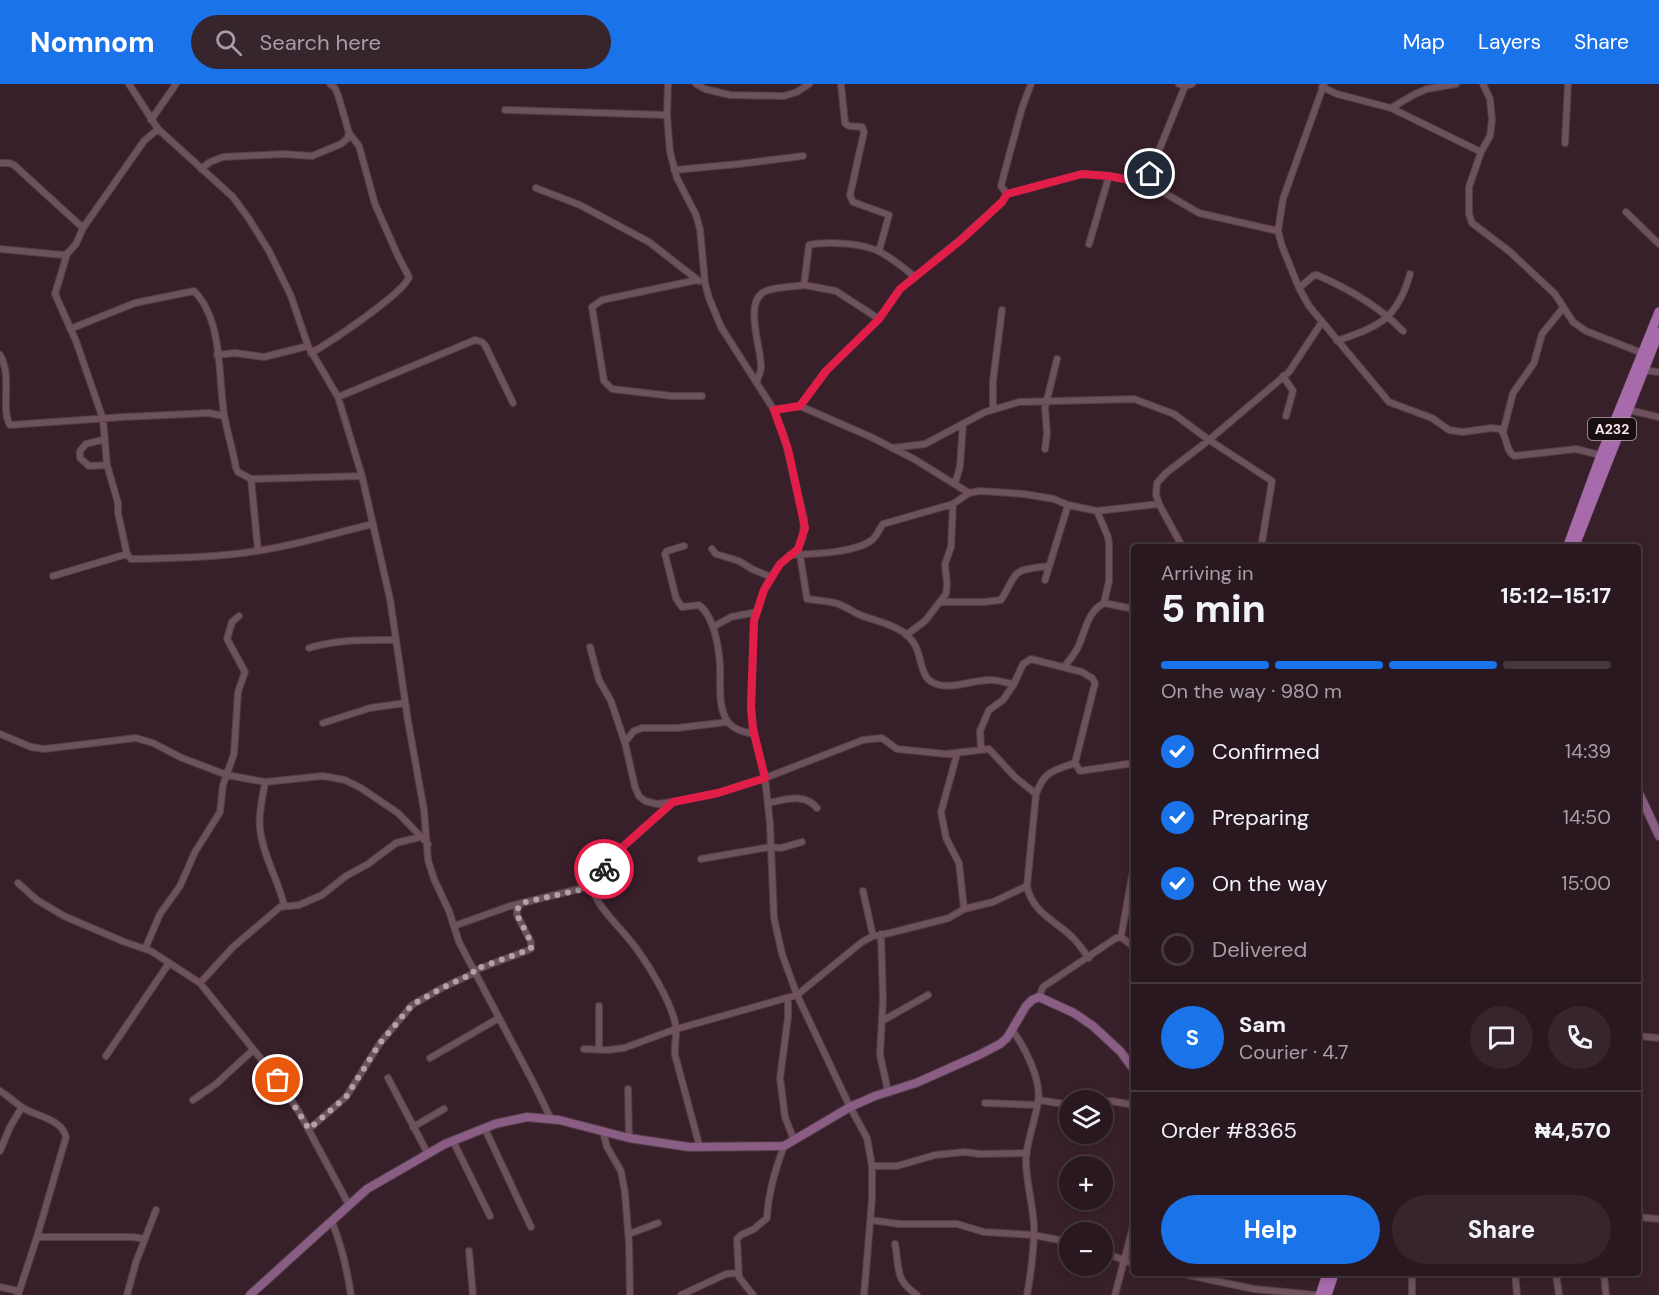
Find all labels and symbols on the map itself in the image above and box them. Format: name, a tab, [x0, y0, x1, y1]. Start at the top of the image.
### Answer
pin	[1124, 148, 1175, 199]
road number: A232	[1588, 418, 1636, 440]
courier	[574, 839, 634, 899]
pin	[252, 1054, 303, 1105]

